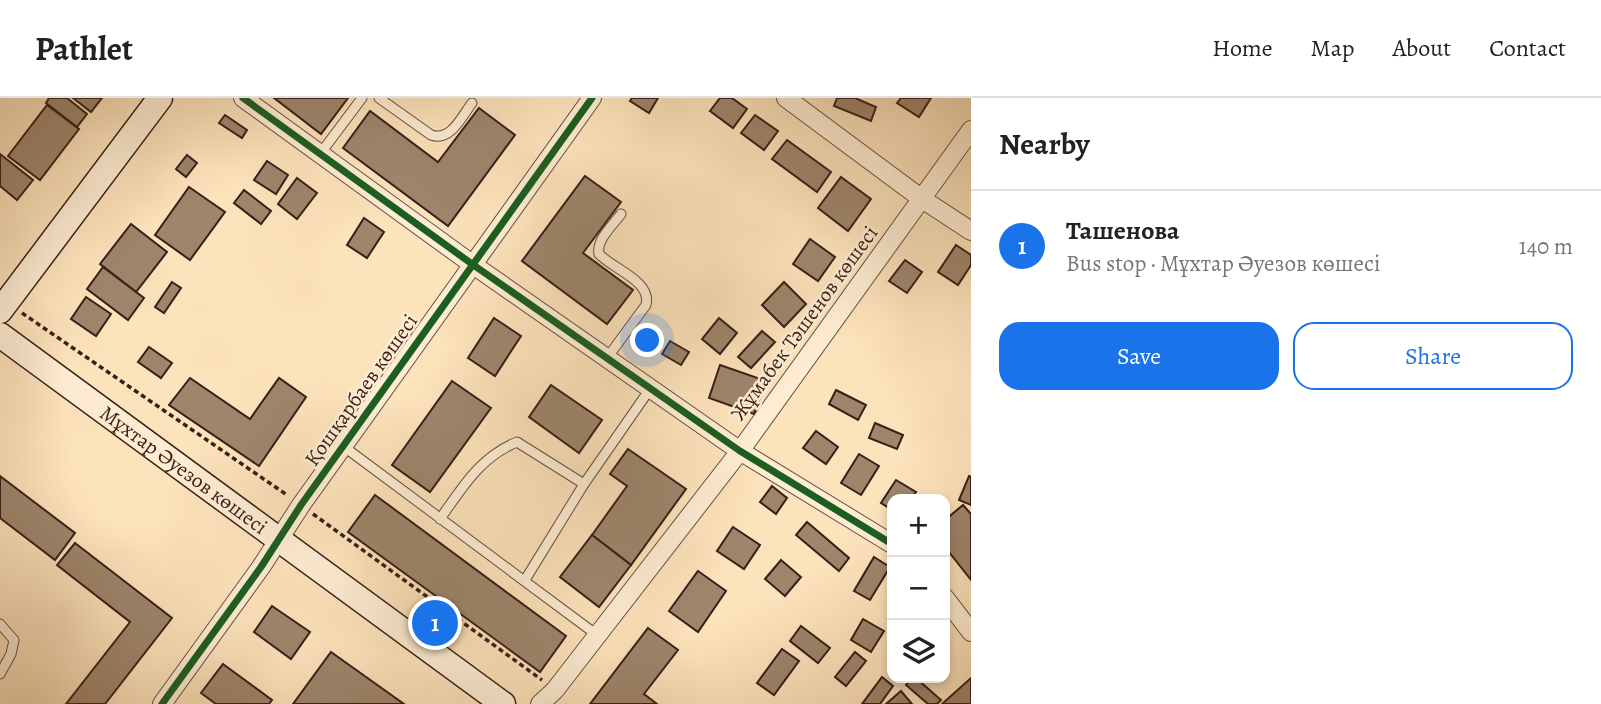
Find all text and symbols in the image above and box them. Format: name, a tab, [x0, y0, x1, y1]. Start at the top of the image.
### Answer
text: Pathlet	[35, 26, 133, 71]
text: Home	[1212, 32, 1273, 64]
text: Map	[1311, 32, 1355, 64]
text: About	[1393, 32, 1451, 64]
text: Contact	[1489, 32, 1566, 64]
text: Nearby	[999, 124, 1090, 164]
text: Ташенова	[1066, 213, 1179, 248]
street label: Жұмабек Тәшенов көшесі	[724, 220, 884, 426]
text: 1	[1018, 231, 1026, 262]
text: 140 m	[1519, 231, 1573, 262]
text: Bus stop · Мұхтар Әуезов көшесі	[1066, 248, 1380, 279]
street label: Қошқарбаев көшесі	[298, 308, 424, 472]
button: Save	[999, 322, 1279, 390]
button: Share	[1293, 322, 1573, 390]
your location	[630, 323, 664, 357]
street label: Мұхтар Әуезов көшесі	[94, 399, 273, 541]
map controls	[887, 494, 950, 683]
button: +	[887, 494, 950, 557]
button: −	[887, 557, 950, 620]
pin: 1	[412, 597, 458, 649]
button: layers	[887, 620, 950, 683]

